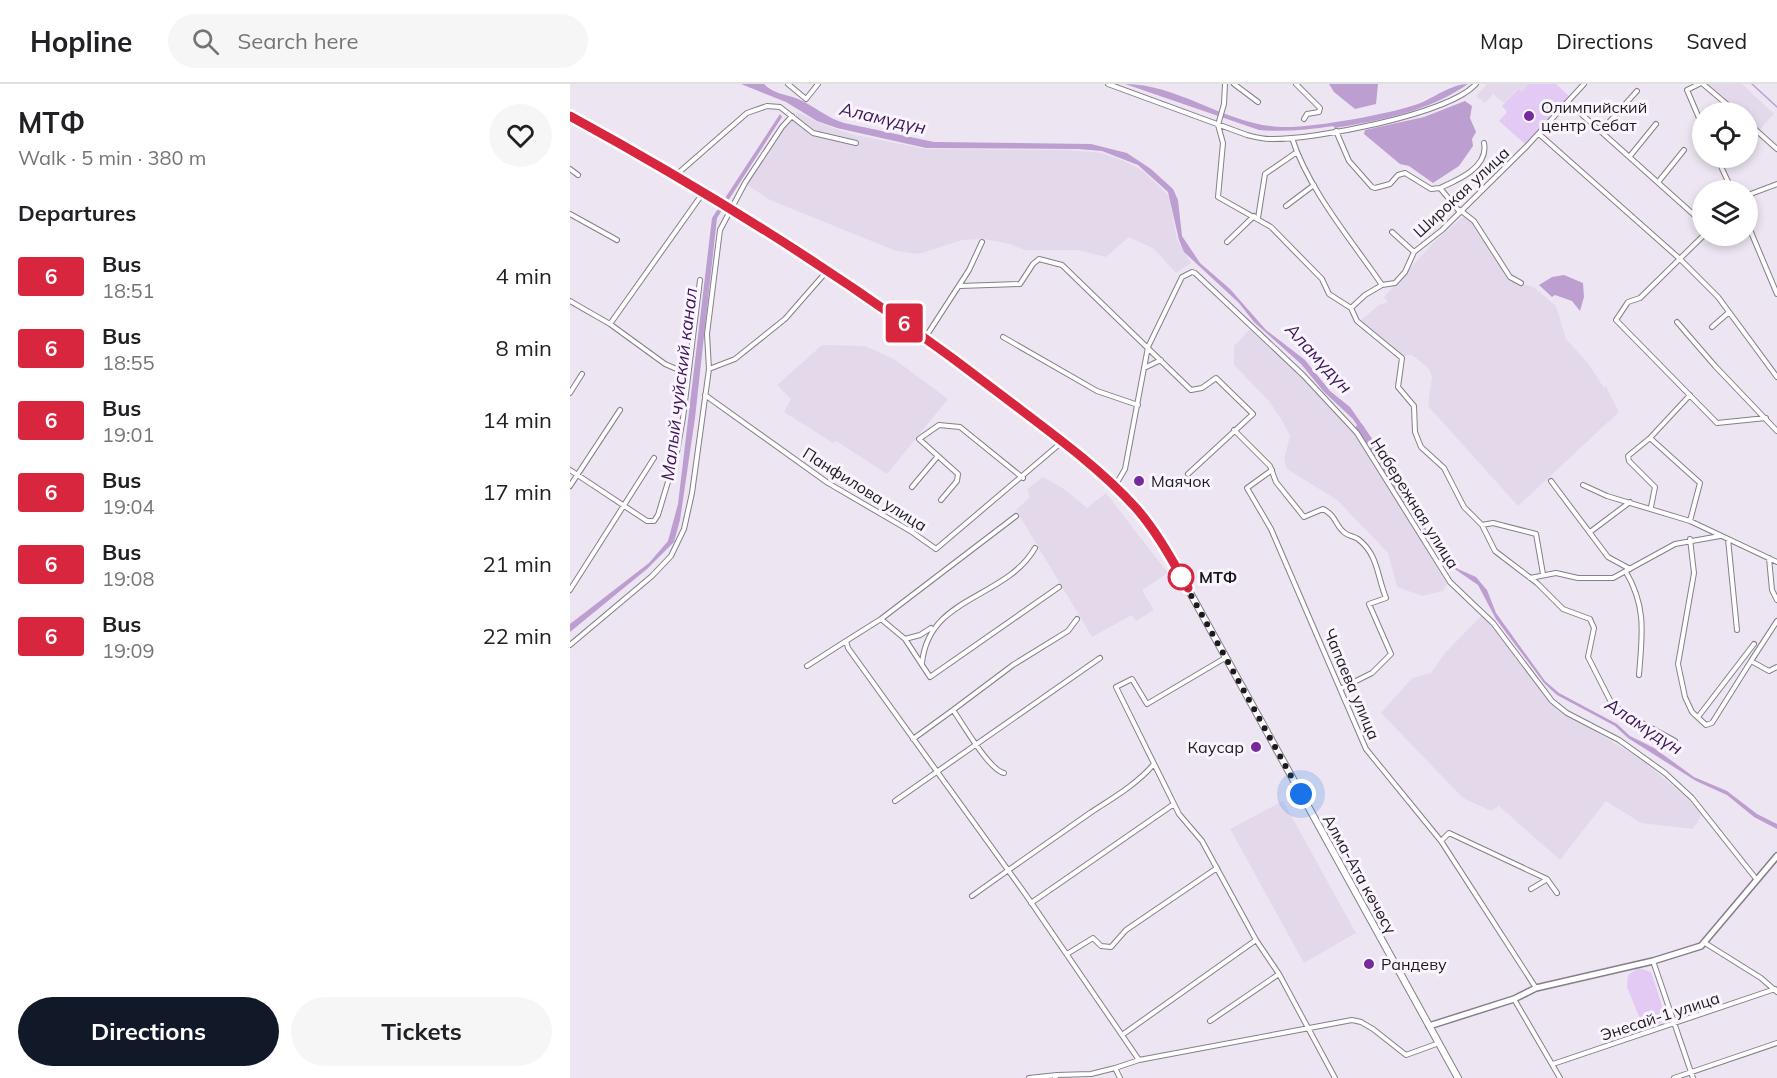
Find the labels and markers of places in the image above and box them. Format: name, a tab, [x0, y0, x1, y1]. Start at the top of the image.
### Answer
place label: Олимпийский центр Себат	[1541, 97, 1647, 135]
marker: Олимпийский центр Себат	[1522, 109, 1536, 123]
place label: Маячок	[1151, 471, 1211, 491]
marker: Маячок	[1132, 474, 1146, 488]
marker: МТФ	[1168, 564, 1194, 590]
place label: МТФ	[1199, 567, 1237, 587]
place label: Каусар	[1188, 737, 1244, 757]
marker: Каусар	[1249, 740, 1263, 754]
place label: Рандеву	[1381, 954, 1447, 974]
marker: Рандеву	[1362, 957, 1376, 971]

